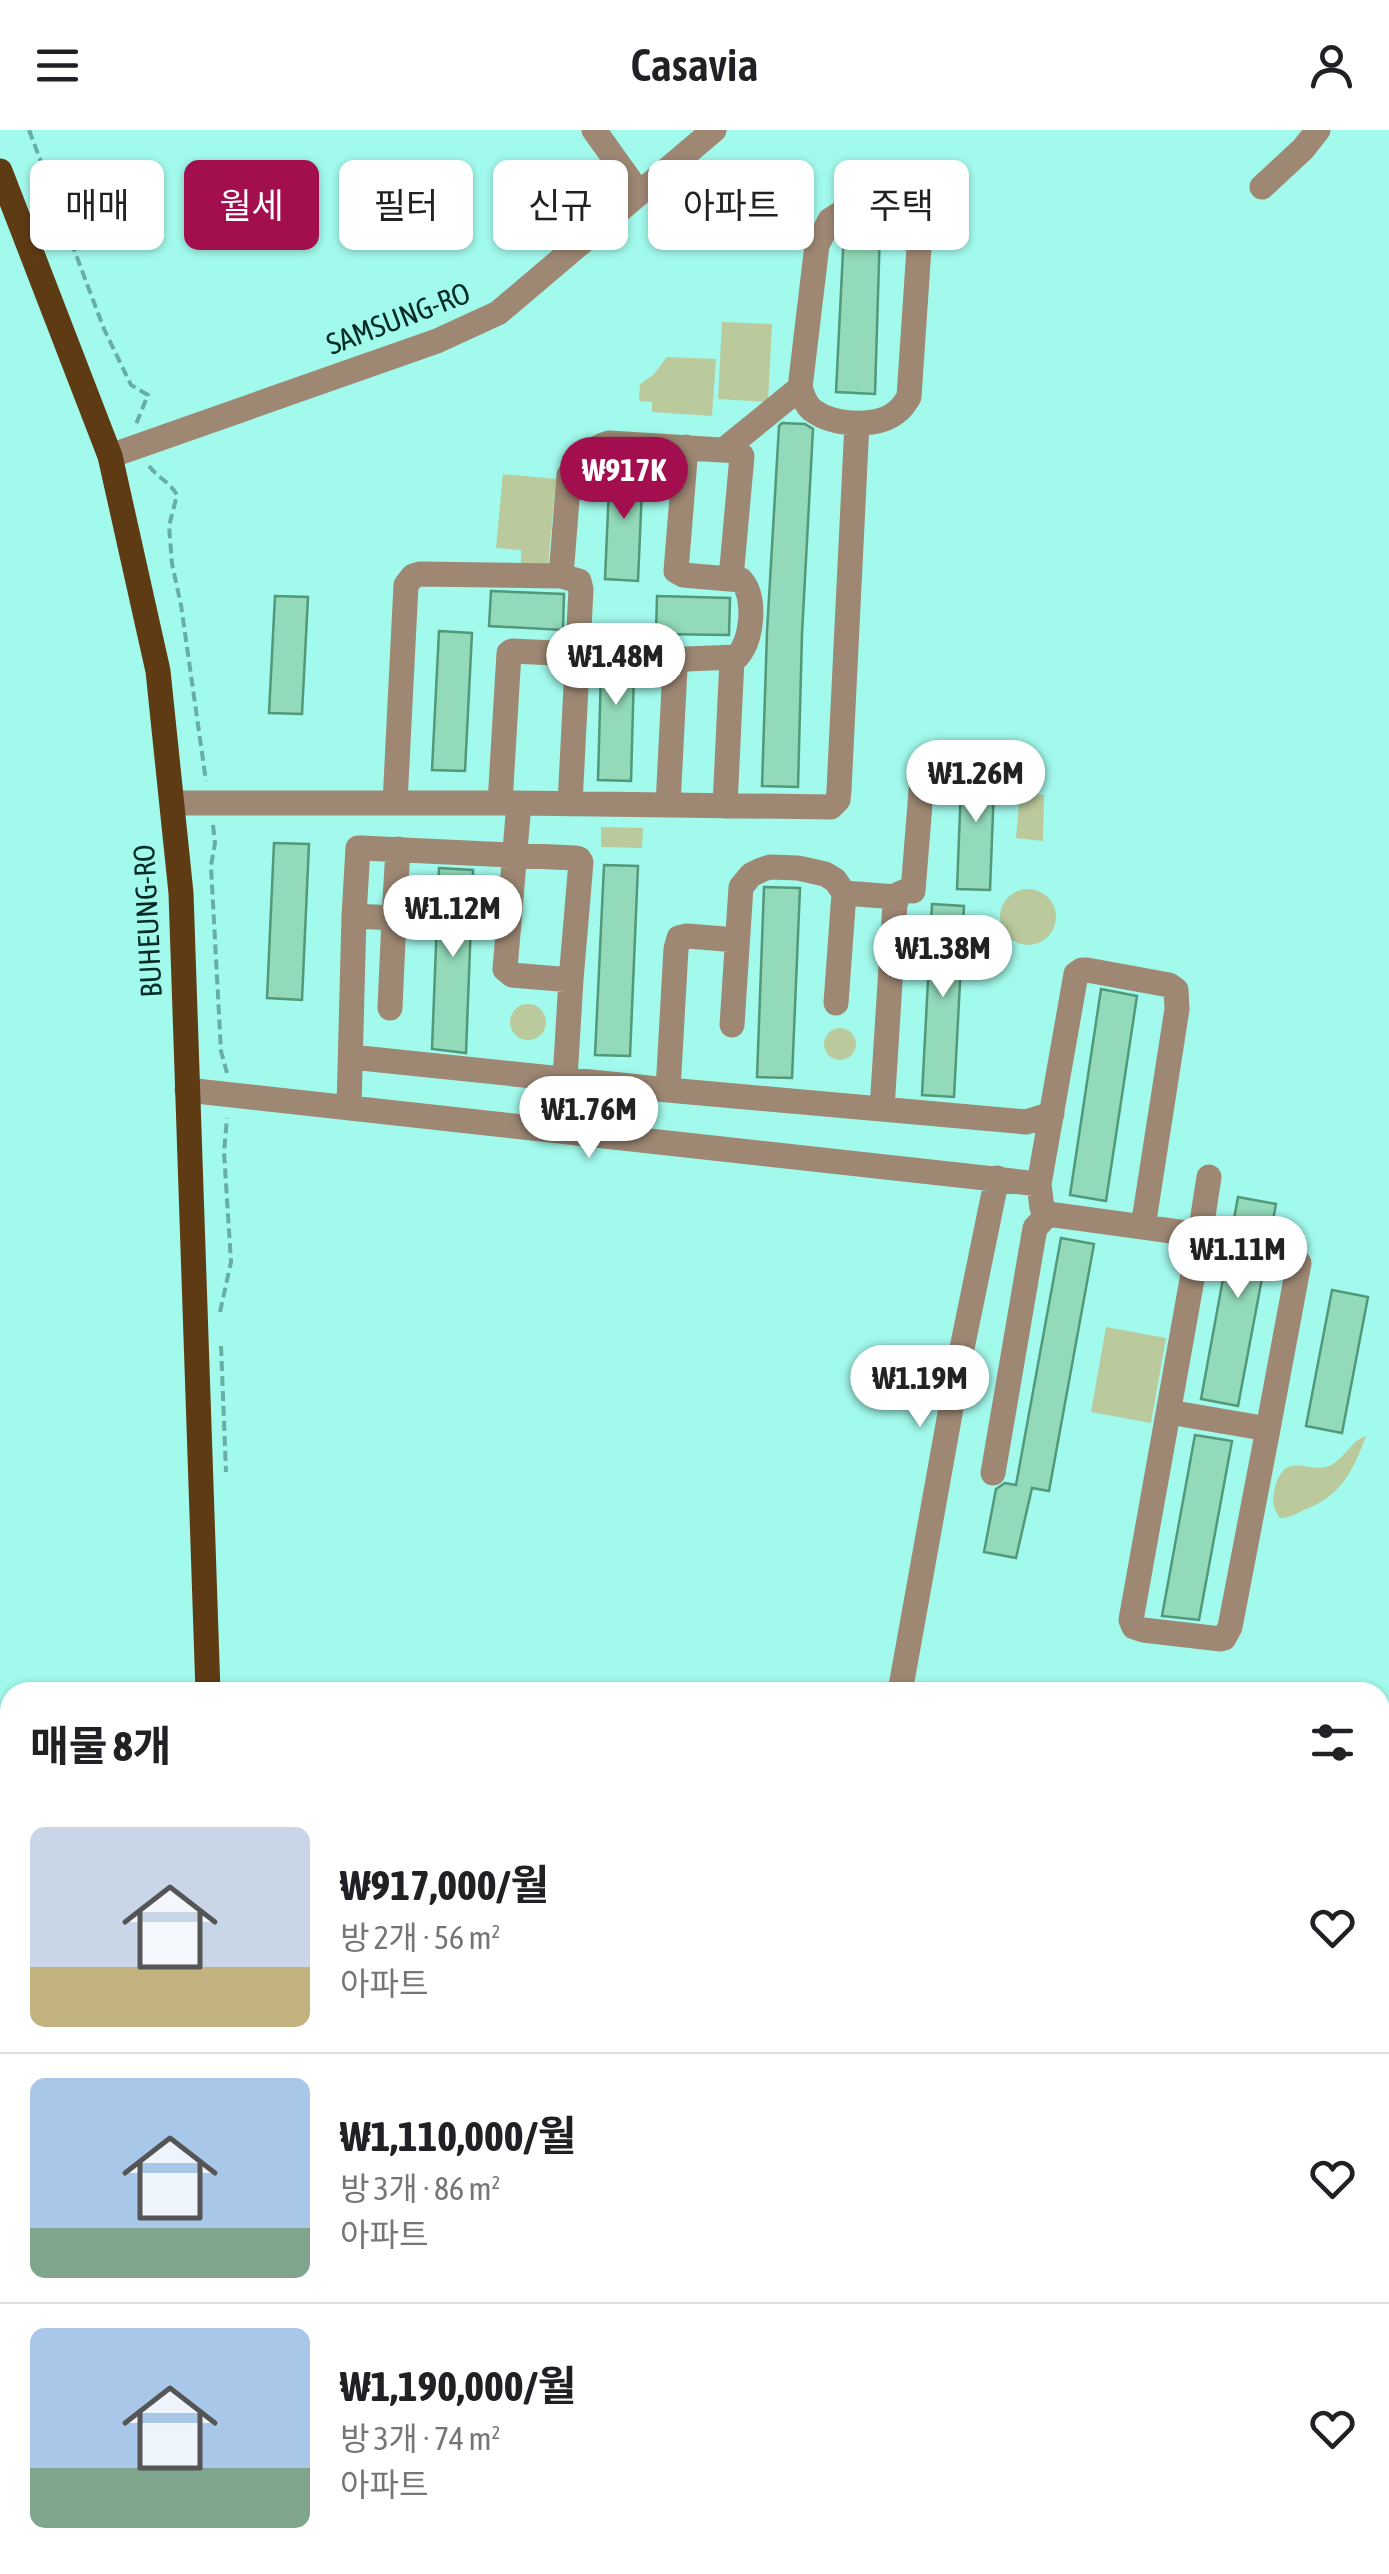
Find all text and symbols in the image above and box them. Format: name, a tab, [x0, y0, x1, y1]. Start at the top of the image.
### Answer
icon: menu	[30, 38, 85, 93]
icon: person	[1304, 38, 1359, 93]
text: Casavia	[631, 39, 758, 91]
chip: 매매	[30, 160, 164, 250]
chip: 월세	[184, 160, 319, 250]
chip: 필터	[339, 160, 473, 250]
chip: 신규	[493, 160, 628, 250]
chip: 아파트	[648, 160, 814, 250]
chip: 주택	[834, 160, 969, 250]
street label: SAMSUNG-RO	[321, 275, 475, 361]
pin: ₩917K	[554, 437, 694, 522]
text: ₩917K	[582, 451, 666, 488]
pin: ₩1.48M	[535, 623, 697, 708]
text: ₩1.48M	[568, 637, 664, 674]
pin: ₩1.26M	[895, 740, 1057, 825]
text: ₩1.26M	[928, 754, 1024, 791]
street label: BUHEUNG-RO	[126, 844, 168, 998]
pin: ₩1.12M	[372, 875, 534, 960]
text: ₩1.12M	[405, 889, 501, 926]
pin: ₩1.38M	[862, 915, 1024, 1000]
text: ₩1.38M	[895, 929, 991, 966]
pin: ₩1.76M	[508, 1076, 670, 1161]
text: ₩1.76M	[541, 1090, 637, 1127]
pin: ₩1.11M	[1157, 1216, 1319, 1301]
text: ₩1.11M	[1190, 1230, 1286, 1267]
pin: ₩1.19M	[839, 1345, 1001, 1430]
text: ₩1.19M	[872, 1359, 968, 1396]
icon: filters	[1305, 1715, 1360, 1770]
text: 매물 8개	[30, 1722, 171, 1770]
text: ₩917,000/월	[340, 1861, 549, 1909]
icon: home	[110, 1867, 230, 1987]
icon: heart	[1305, 1900, 1360, 1955]
text: 방 2개 · 56 m²	[340, 1919, 500, 1956]
text: 아파트	[340, 1965, 428, 2002]
text: ₩1,110,000/월	[340, 2112, 576, 2160]
icon: home	[110, 2118, 230, 2238]
icon: heart	[1305, 2151, 1360, 2206]
text: 방 3개 · 86 m²	[340, 2170, 500, 2207]
text: 아파트	[340, 2216, 428, 2253]
text: ₩1,190,000/월	[340, 2362, 576, 2410]
icon: home	[110, 2368, 230, 2488]
icon: heart	[1305, 2401, 1360, 2456]
text: 방 3개 · 74 m²	[340, 2420, 500, 2457]
text: 아파트	[340, 2466, 428, 2503]

